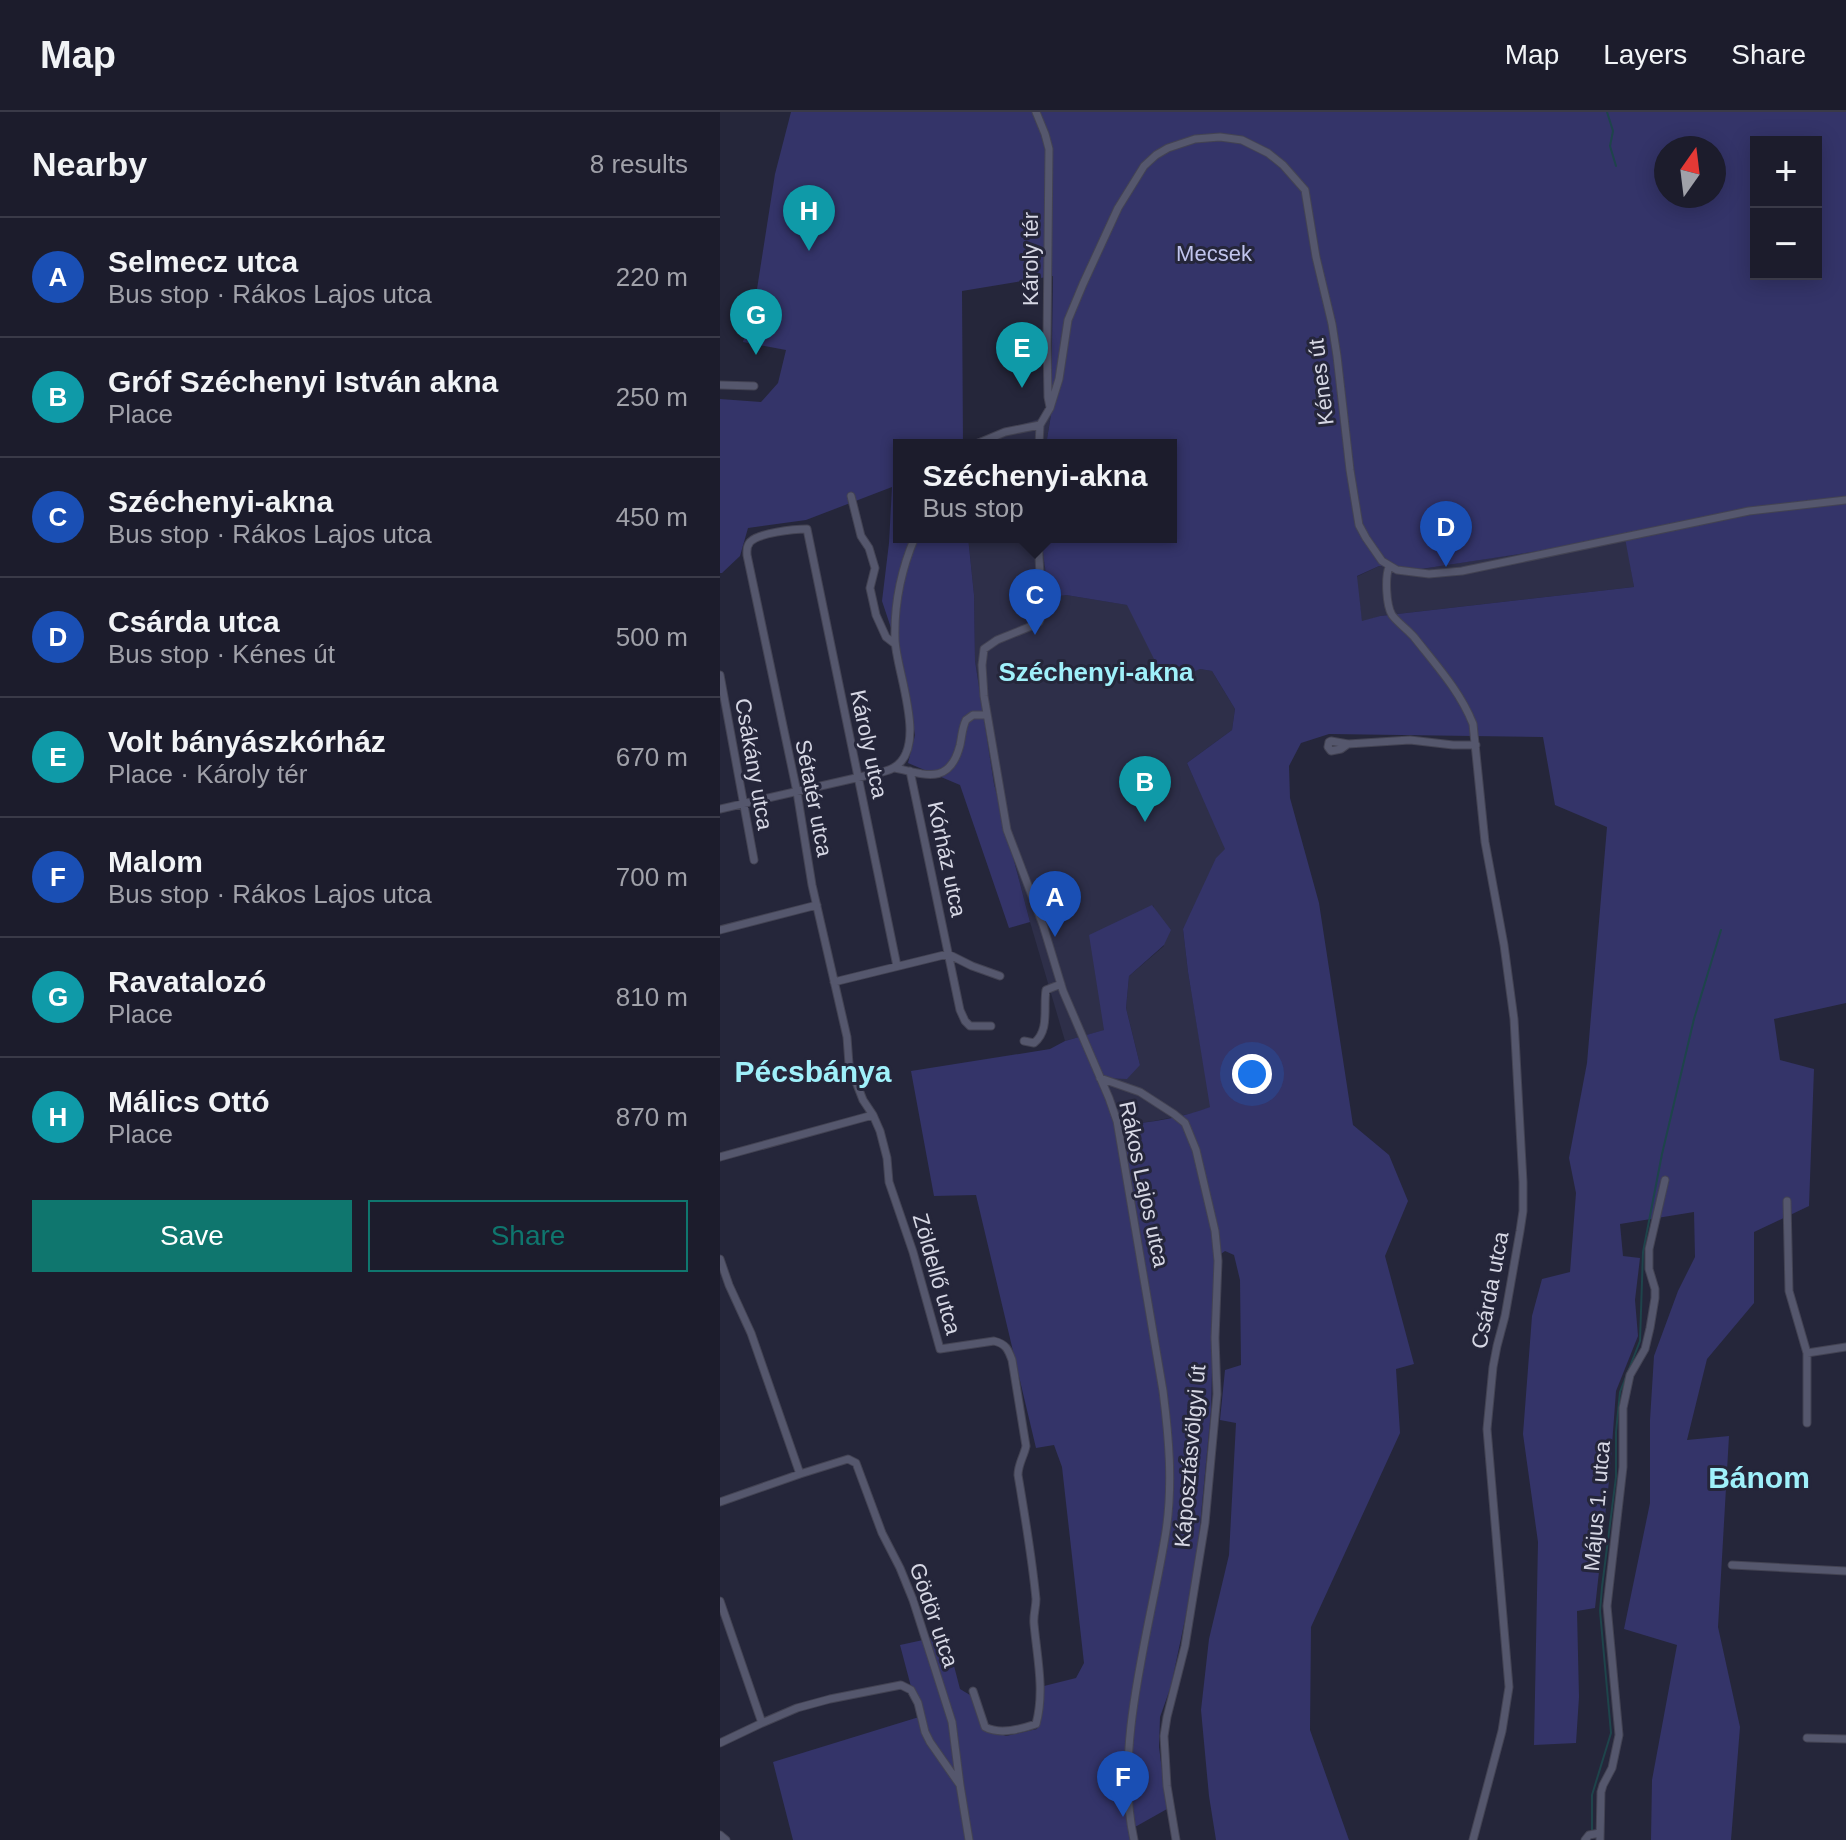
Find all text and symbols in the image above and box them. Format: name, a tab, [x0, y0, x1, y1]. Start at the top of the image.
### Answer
text: Map	[40, 34, 116, 76]
text: Map	[1505, 39, 1559, 70]
text: Layers	[1603, 39, 1687, 70]
text: Share	[1731, 39, 1806, 70]
north arrow	[1654, 136, 1726, 208]
map controls	[1750, 136, 1822, 280]
button: +	[1750, 136, 1822, 208]
text: Nearby	[32, 145, 147, 183]
text: 8 results	[590, 149, 688, 179]
pin: H	[783, 185, 835, 251]
button: −	[1750, 208, 1822, 280]
street label: Károly tér	[1018, 212, 1043, 306]
park label: Mecsek	[1176, 241, 1253, 266]
text: Selmecz utca	[108, 245, 298, 278]
text: A	[49, 262, 67, 292]
text: 220 m	[616, 262, 688, 292]
text: Bus stop · Rákos Lajos utca	[108, 279, 432, 309]
pin: G	[730, 289, 782, 355]
pin: E	[996, 322, 1048, 388]
street label: Kénes út	[1303, 337, 1339, 427]
text: Gróf Széchenyi István akna	[108, 365, 498, 398]
text: B	[49, 382, 67, 412]
text: 250 m	[616, 382, 688, 412]
text: Place	[108, 399, 173, 429]
popup	[893, 439, 1177, 543]
text: Széchenyi-akna	[922, 459, 1148, 492]
text: Széchenyi-akna	[108, 485, 333, 518]
text: Bus stop	[922, 493, 1024, 523]
pin: D	[1420, 501, 1472, 567]
text: C	[49, 502, 67, 532]
text: 450 m	[616, 502, 688, 532]
text: Bus stop · Rákos Lajos utca	[108, 519, 432, 549]
pin: C	[1009, 569, 1061, 635]
text: Csárda utca	[108, 605, 280, 638]
text: D	[49, 622, 67, 652]
text: 500 m	[616, 622, 688, 652]
text: Bus stop · Kénes út	[108, 639, 335, 669]
district label: Széchenyi-akna	[998, 657, 1194, 687]
street label: Károly utca	[845, 688, 893, 801]
street label: Csákány utca	[730, 696, 778, 833]
text: Volt bányászkórház	[108, 725, 386, 758]
street label: Sétatér utca	[790, 737, 838, 859]
text: E	[49, 742, 67, 772]
text: 670 m	[616, 742, 688, 772]
pin: B	[1119, 756, 1171, 822]
text: Place · Károly tér	[108, 759, 307, 789]
street label: Kórház utca	[923, 799, 972, 920]
text: Malom	[108, 845, 203, 878]
text: F	[50, 862, 66, 892]
text: 700 m	[616, 862, 688, 892]
pin: A	[1029, 871, 1081, 937]
text: Bus stop · Rákos Lajos utca	[108, 879, 432, 909]
text: Ravatalozó	[108, 965, 266, 998]
text: G	[48, 982, 68, 1012]
text: 810 m	[616, 982, 688, 1012]
text: Place	[108, 999, 173, 1029]
your location	[1232, 1054, 1272, 1094]
district label: Pécsbánya	[735, 1055, 892, 1088]
text: Málics Ottó	[108, 1085, 270, 1118]
street label: Rákos Lajos utca	[1114, 1099, 1174, 1270]
text: H	[49, 1102, 67, 1132]
text: 870 m	[616, 1102, 688, 1132]
text: Place	[108, 1119, 173, 1149]
button: Save	[32, 1200, 352, 1272]
button: Share	[368, 1200, 688, 1272]
street label: Zöldellő utca	[908, 1211, 966, 1338]
street label: Csárda utca	[1466, 1229, 1514, 1351]
street label: Káposztásvölgyi út	[1170, 1364, 1210, 1548]
street label: Május 1. utca	[1579, 1439, 1615, 1572]
district label: Bánom	[1708, 1461, 1810, 1494]
street label: Gödör utca	[904, 1559, 964, 1671]
pin: F	[1097, 1751, 1149, 1817]

